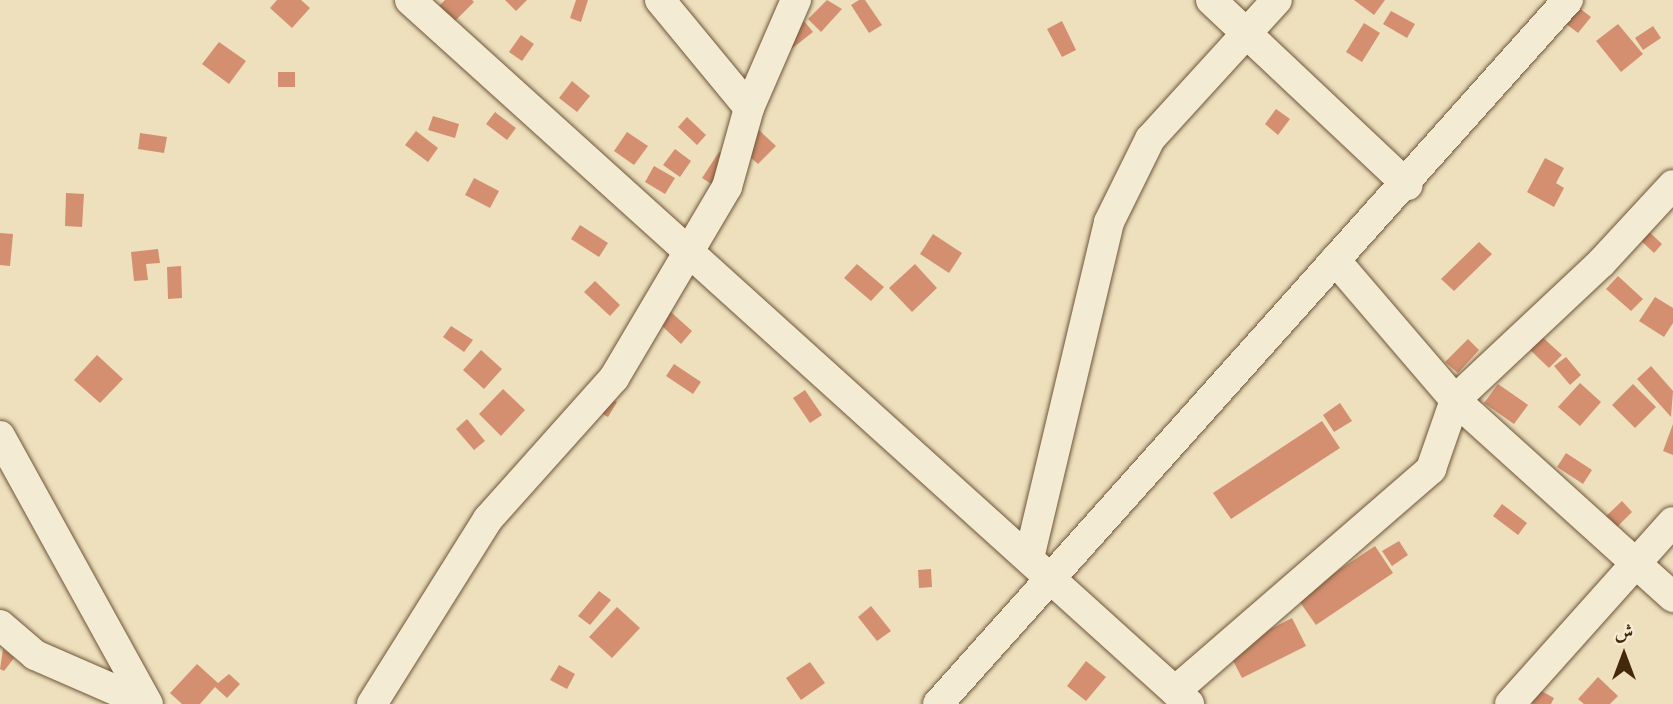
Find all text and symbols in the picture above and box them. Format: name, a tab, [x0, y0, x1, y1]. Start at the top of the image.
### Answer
north arrow	[1589, 620, 1659, 690]
text: ش	[1615, 624, 1633, 643]

